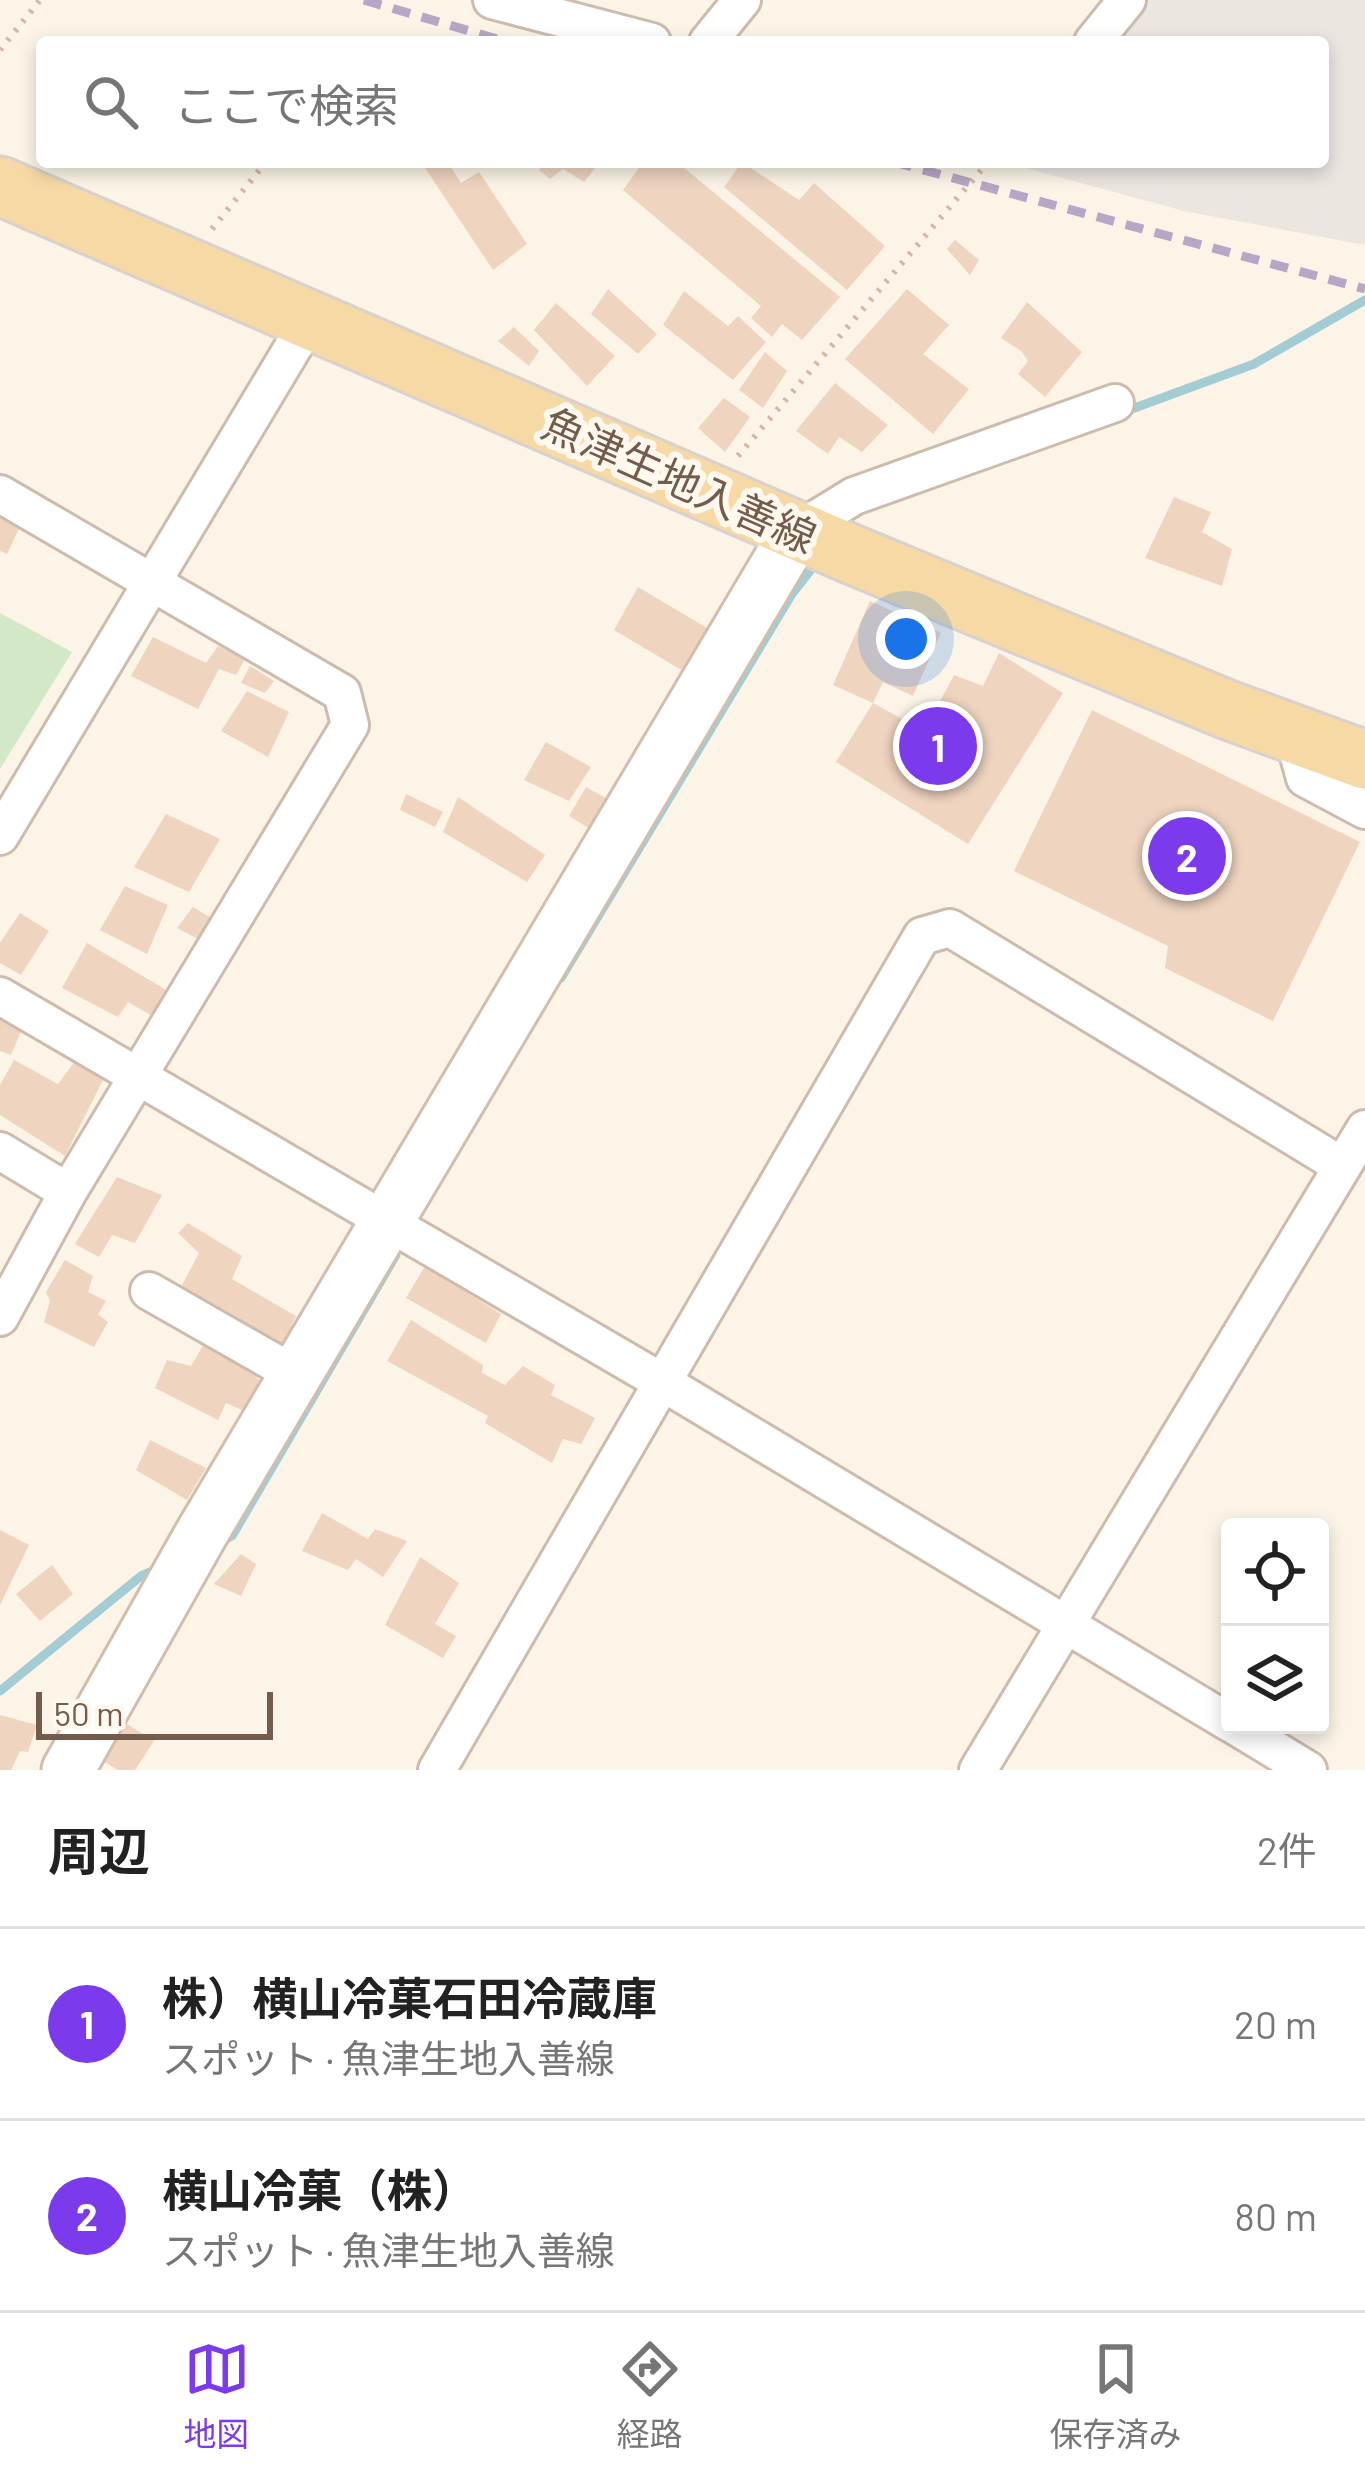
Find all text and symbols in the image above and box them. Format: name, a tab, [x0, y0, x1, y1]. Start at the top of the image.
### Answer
search box	[36, 36, 1329, 168]
icon: search	[78, 69, 144, 135]
text: ここで検索	[174, 77, 399, 131]
street label: 魚津生地入善線	[536, 396, 824, 562]
your location	[876, 609, 936, 669]
pin: 1	[899, 701, 977, 791]
pin: 2	[1148, 811, 1226, 901]
map controls	[1221, 1518, 1329, 1734]
button: locate	[1221, 1518, 1329, 1626]
button: layers	[1221, 1626, 1329, 1734]
scale bar	[36, 1686, 273, 1739]
text: 50 m	[54, 1693, 124, 1733]
text: 周辺	[48, 1819, 150, 1880]
text: 2件	[1257, 1826, 1317, 1873]
text: 株）横山冷菓石田冷蔵庫	[162, 1970, 657, 2024]
text: 1	[80, 2000, 94, 2047]
text: 20 m	[1234, 2000, 1317, 2047]
text: スポット · 魚津生地入善線	[162, 2034, 615, 2081]
text: 横山冷菓（株）	[162, 2162, 477, 2216]
text: 2	[76, 2192, 98, 2239]
text: 80 m	[1235, 2192, 1317, 2239]
text: スポット · 魚津生地入善線	[162, 2226, 615, 2273]
tab: 地図	[184, 2336, 250, 2456]
tab: 経路	[617, 2336, 683, 2456]
tab: 保存済み	[1050, 2336, 1182, 2456]

